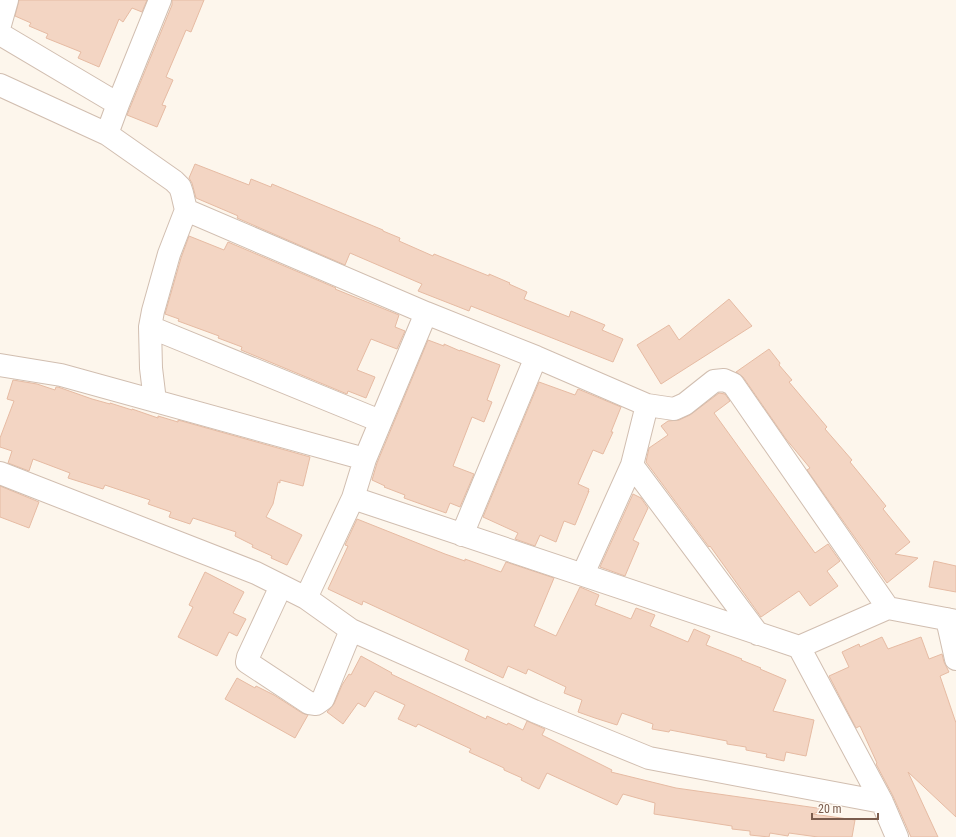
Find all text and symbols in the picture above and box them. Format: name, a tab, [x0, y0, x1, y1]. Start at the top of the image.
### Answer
scale bar	[812, 795, 878, 821]
text: 20 m	[818, 802, 842, 816]

